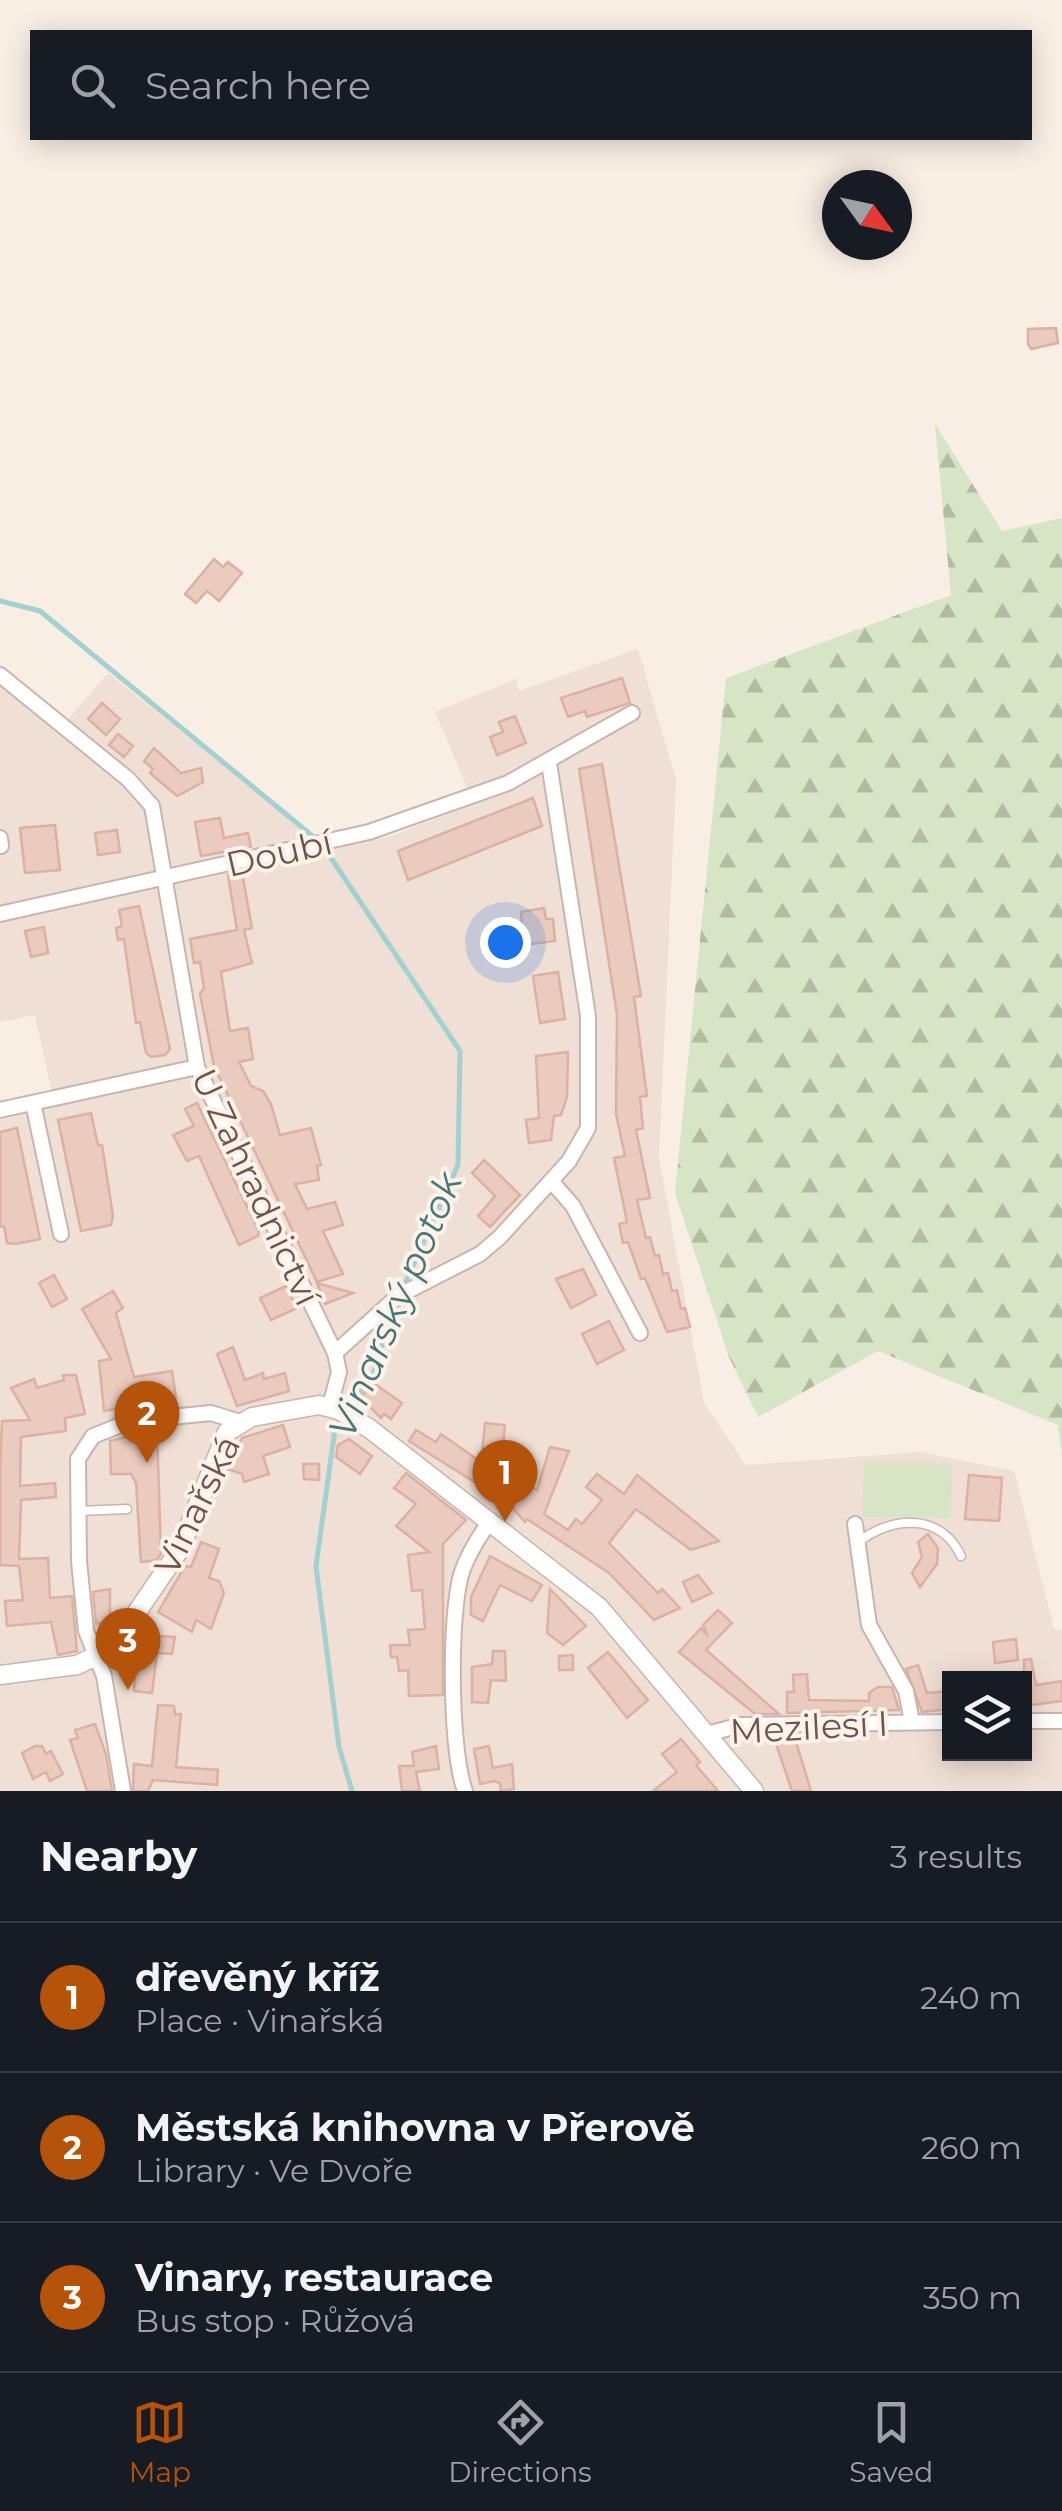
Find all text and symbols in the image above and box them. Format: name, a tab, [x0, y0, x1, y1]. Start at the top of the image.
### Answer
search box	[30, 30, 1032, 140]
icon: search	[65, 58, 120, 113]
text: Search here	[145, 62, 371, 109]
north arrow	[822, 170, 912, 260]
street label: Doubí	[222, 820, 338, 886]
your location	[480, 917, 531, 968]
street label: U Zahradnictví	[182, 1062, 330, 1314]
water label: Vinarský potok	[318, 1164, 473, 1445]
pin: 2	[114, 1380, 180, 1463]
street label: Vinařská	[145, 1428, 249, 1582]
pin: 1	[472, 1440, 538, 1522]
pin: 3	[96, 1608, 160, 1690]
map controls	[942, 1671, 1032, 1761]
button: layers	[942, 1671, 1032, 1761]
street label: Mezilesí I	[729, 1701, 889, 1753]
text: Nearby	[40, 1830, 197, 1882]
text: 3 results	[890, 1837, 1022, 1876]
text: dřevěný kříž	[135, 1954, 380, 2001]
text: 1	[66, 1978, 79, 2017]
text: 240 m	[920, 1978, 1022, 2017]
text: Place · Vinařská	[135, 2001, 384, 2040]
text: Městská knihovna v Přerově	[135, 2104, 695, 2151]
text: 2	[63, 2128, 82, 2167]
text: 260 m	[921, 2128, 1022, 2167]
text: Library · Ve Dvoře	[135, 2151, 413, 2190]
text: Vinary, restaurace	[135, 2254, 493, 2301]
text: 3	[63, 2278, 82, 2317]
text: 350 m	[923, 2278, 1022, 2317]
text: Bus stop · Růžová	[135, 2301, 415, 2340]
tab: Map	[129, 2395, 191, 2489]
tab: Directions	[448, 2395, 592, 2489]
tab: Saved	[849, 2395, 933, 2489]

